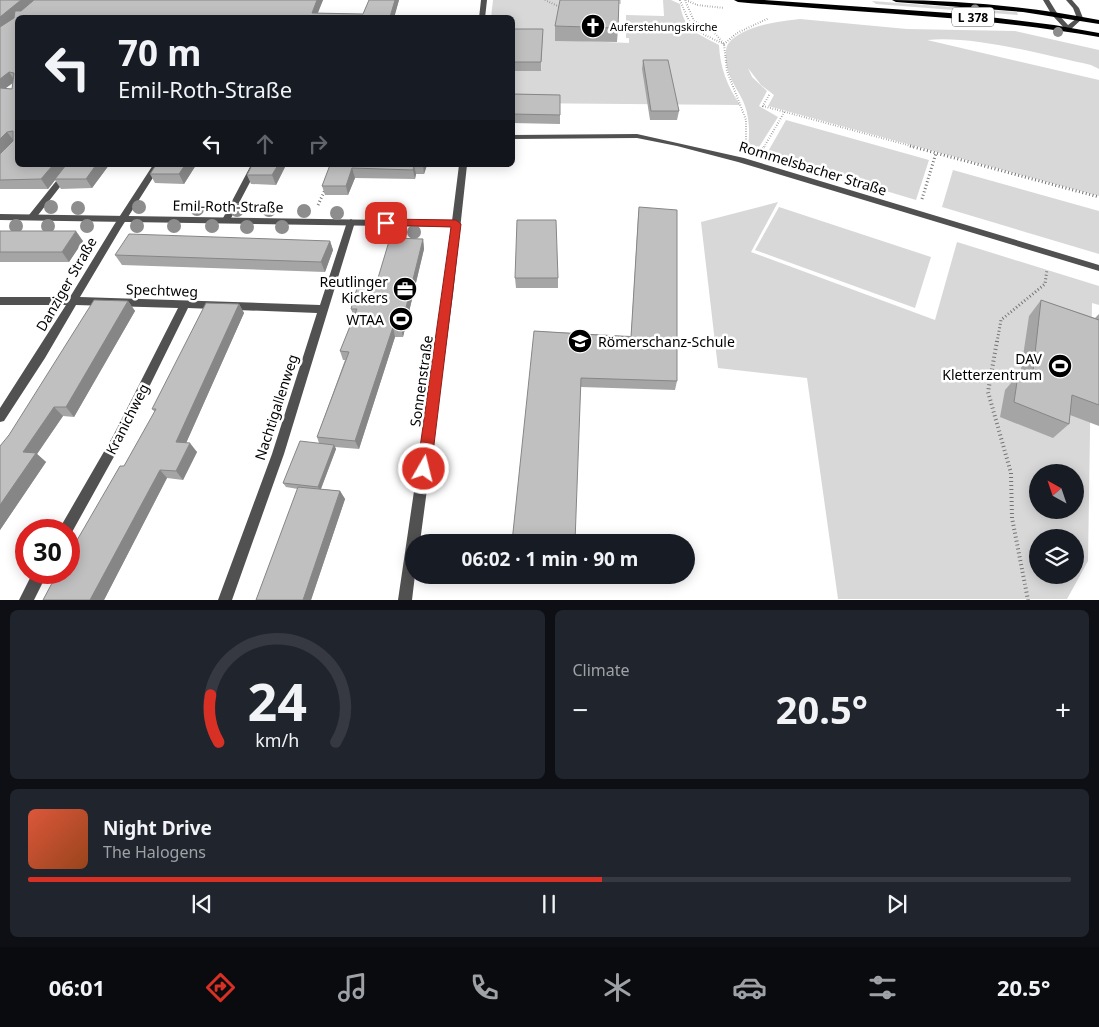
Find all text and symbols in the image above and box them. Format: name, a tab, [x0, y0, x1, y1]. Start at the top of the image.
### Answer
road number: L 378	[952, 8, 994, 26]
church icon: Auferstehungskirche	[580, 13, 606, 39]
place label: Auferstehungskirche	[610, 19, 718, 34]
text: 70 m	[118, 29, 201, 76]
icon: left	[35, 35, 100, 100]
text: Emil-Roth-Straße	[118, 74, 292, 104]
icon: left	[198, 130, 226, 158]
icon: ahead	[251, 130, 279, 158]
icon: right	[304, 130, 332, 158]
street label: Rommelsbacher Straße	[737, 136, 889, 200]
street label: Emil-Roth-Straße	[172, 196, 284, 216]
pin	[365, 202, 407, 244]
icon: arrive	[372, 209, 400, 237]
street label: Danziger Straße	[31, 233, 101, 335]
place label: Reutlinger Kickers	[320, 272, 388, 307]
office icon: Reutlinger Kickers	[392, 276, 418, 302]
street label: Spechtweg	[126, 279, 198, 301]
sports icon: WTAA	[388, 306, 414, 332]
place label: WTAA	[346, 310, 384, 329]
school or university icon: Römerschanz-Schule	[567, 328, 593, 354]
place label: Römerschanz-Schule	[598, 332, 735, 351]
street label: Sonnenstraße	[405, 334, 437, 428]
place label: DAV Kletterzentrum	[942, 349, 1043, 384]
street label: Nachtigallenweg	[250, 352, 302, 462]
sports icon: DAV Kletterzentrum	[1047, 353, 1073, 379]
street label: Kranichweg	[101, 380, 153, 458]
position arrow	[397, 442, 449, 494]
north arrow	[1029, 464, 1084, 519]
map controls	[1029, 464, 1084, 584]
speed limit sign: 30	[15, 519, 80, 584]
button: layers	[1029, 529, 1084, 584]
text: 06:02 · 1 min · 90 m	[462, 546, 638, 572]
text: Climate	[573, 659, 630, 681]
text: 24	[248, 665, 307, 736]
text: 20.5°	[776, 683, 868, 735]
text: −	[573, 690, 589, 728]
text: +	[1055, 690, 1071, 728]
text: km/h	[255, 728, 299, 752]
text: Night Drive	[103, 815, 212, 841]
text: The Halogens	[103, 841, 206, 863]
icon: previous	[188, 890, 216, 918]
icon: pause	[535, 890, 563, 918]
icon: next	[883, 890, 911, 918]
icon: directions	[203, 970, 238, 1005]
icon: music	[335, 970, 370, 1005]
icon: phone	[467, 970, 502, 1005]
icon: climate	[600, 970, 635, 1005]
icon: car	[732, 970, 767, 1005]
icon: filters	[865, 970, 900, 1005]
text: 06:01	[49, 972, 105, 1002]
text: 20.5°	[997, 972, 1050, 1002]

